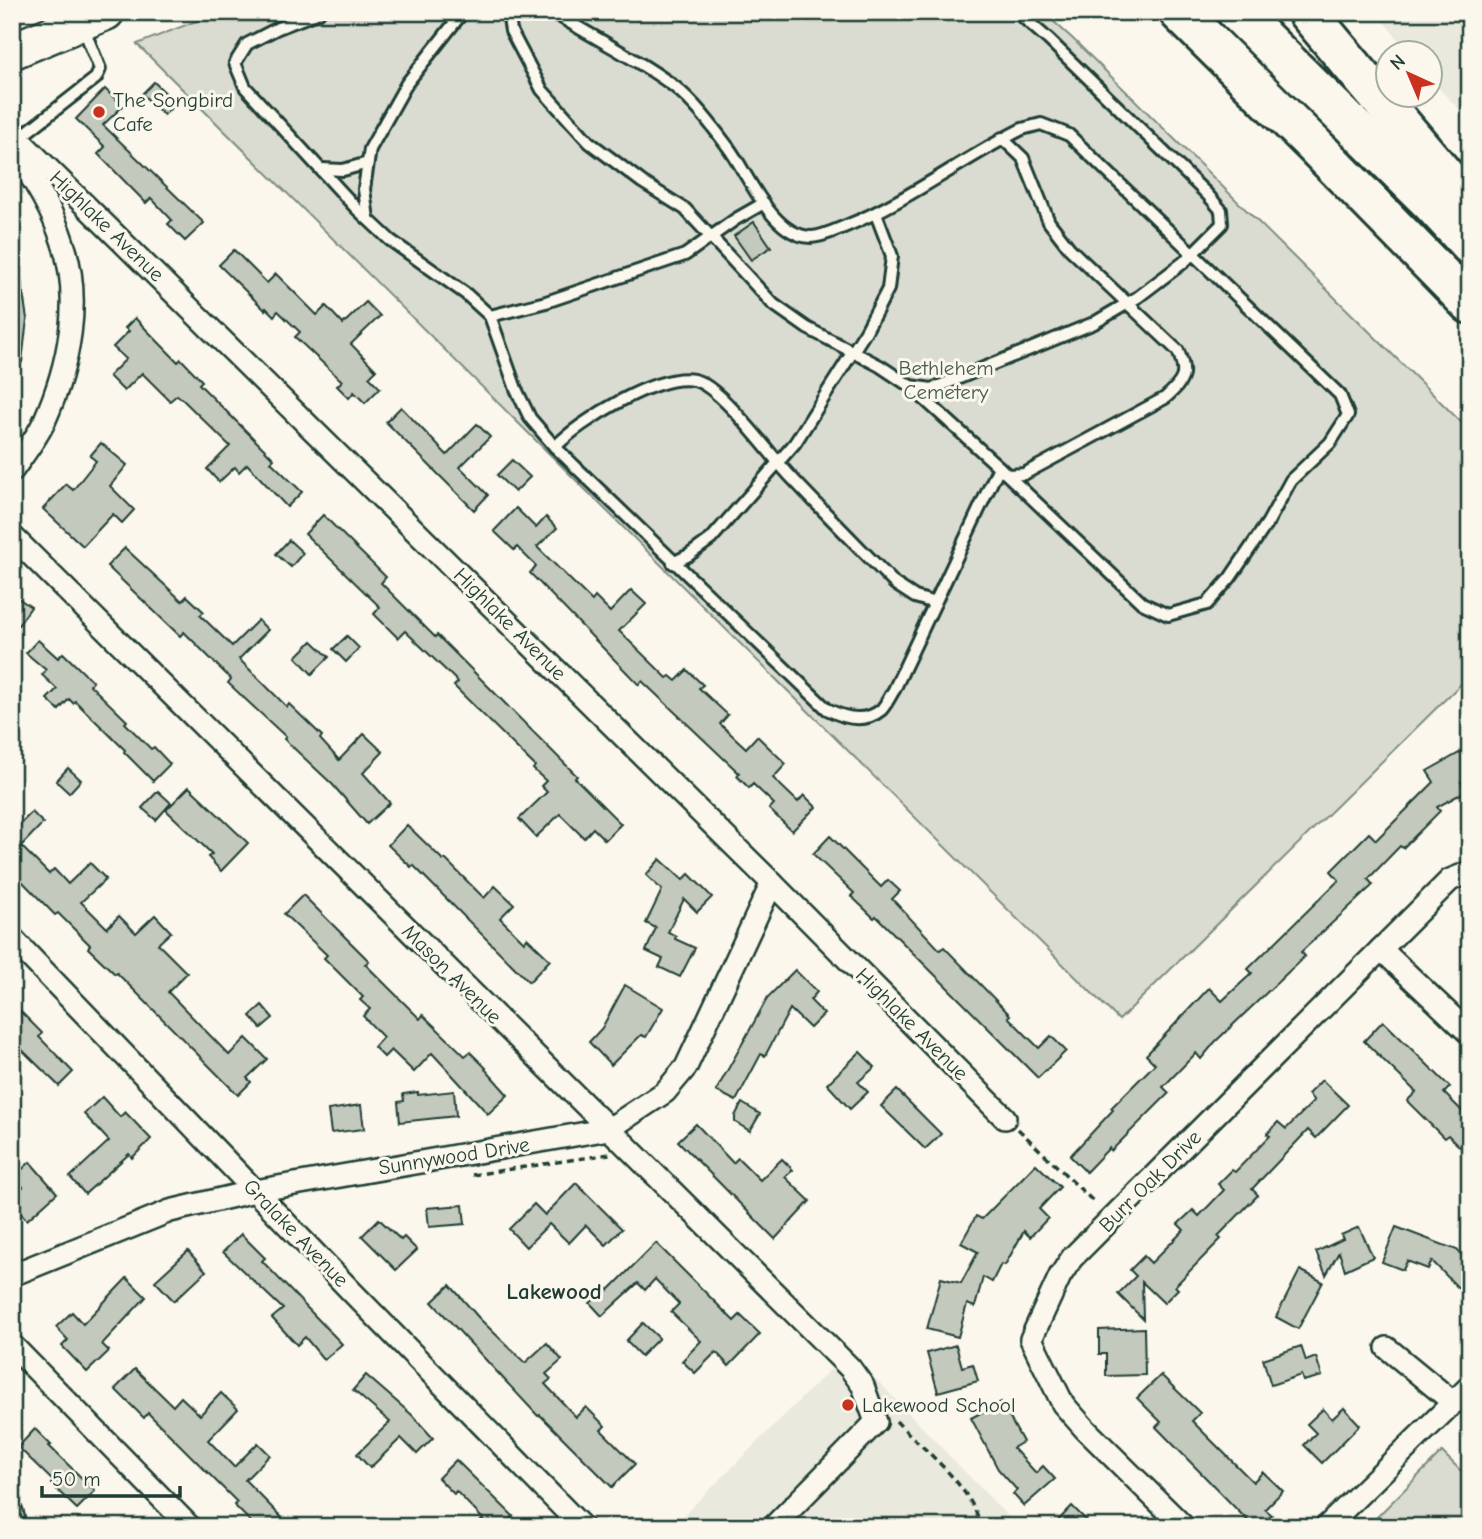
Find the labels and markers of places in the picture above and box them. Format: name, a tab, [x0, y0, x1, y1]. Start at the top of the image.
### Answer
place label: The Songbird Cafe	[113, 88, 233, 136]
marker: The Songbird Cafe	[91, 104, 107, 120]
place label: Lakewood School	[862, 1393, 1016, 1417]
marker: Lakewood School	[840, 1397, 856, 1413]

